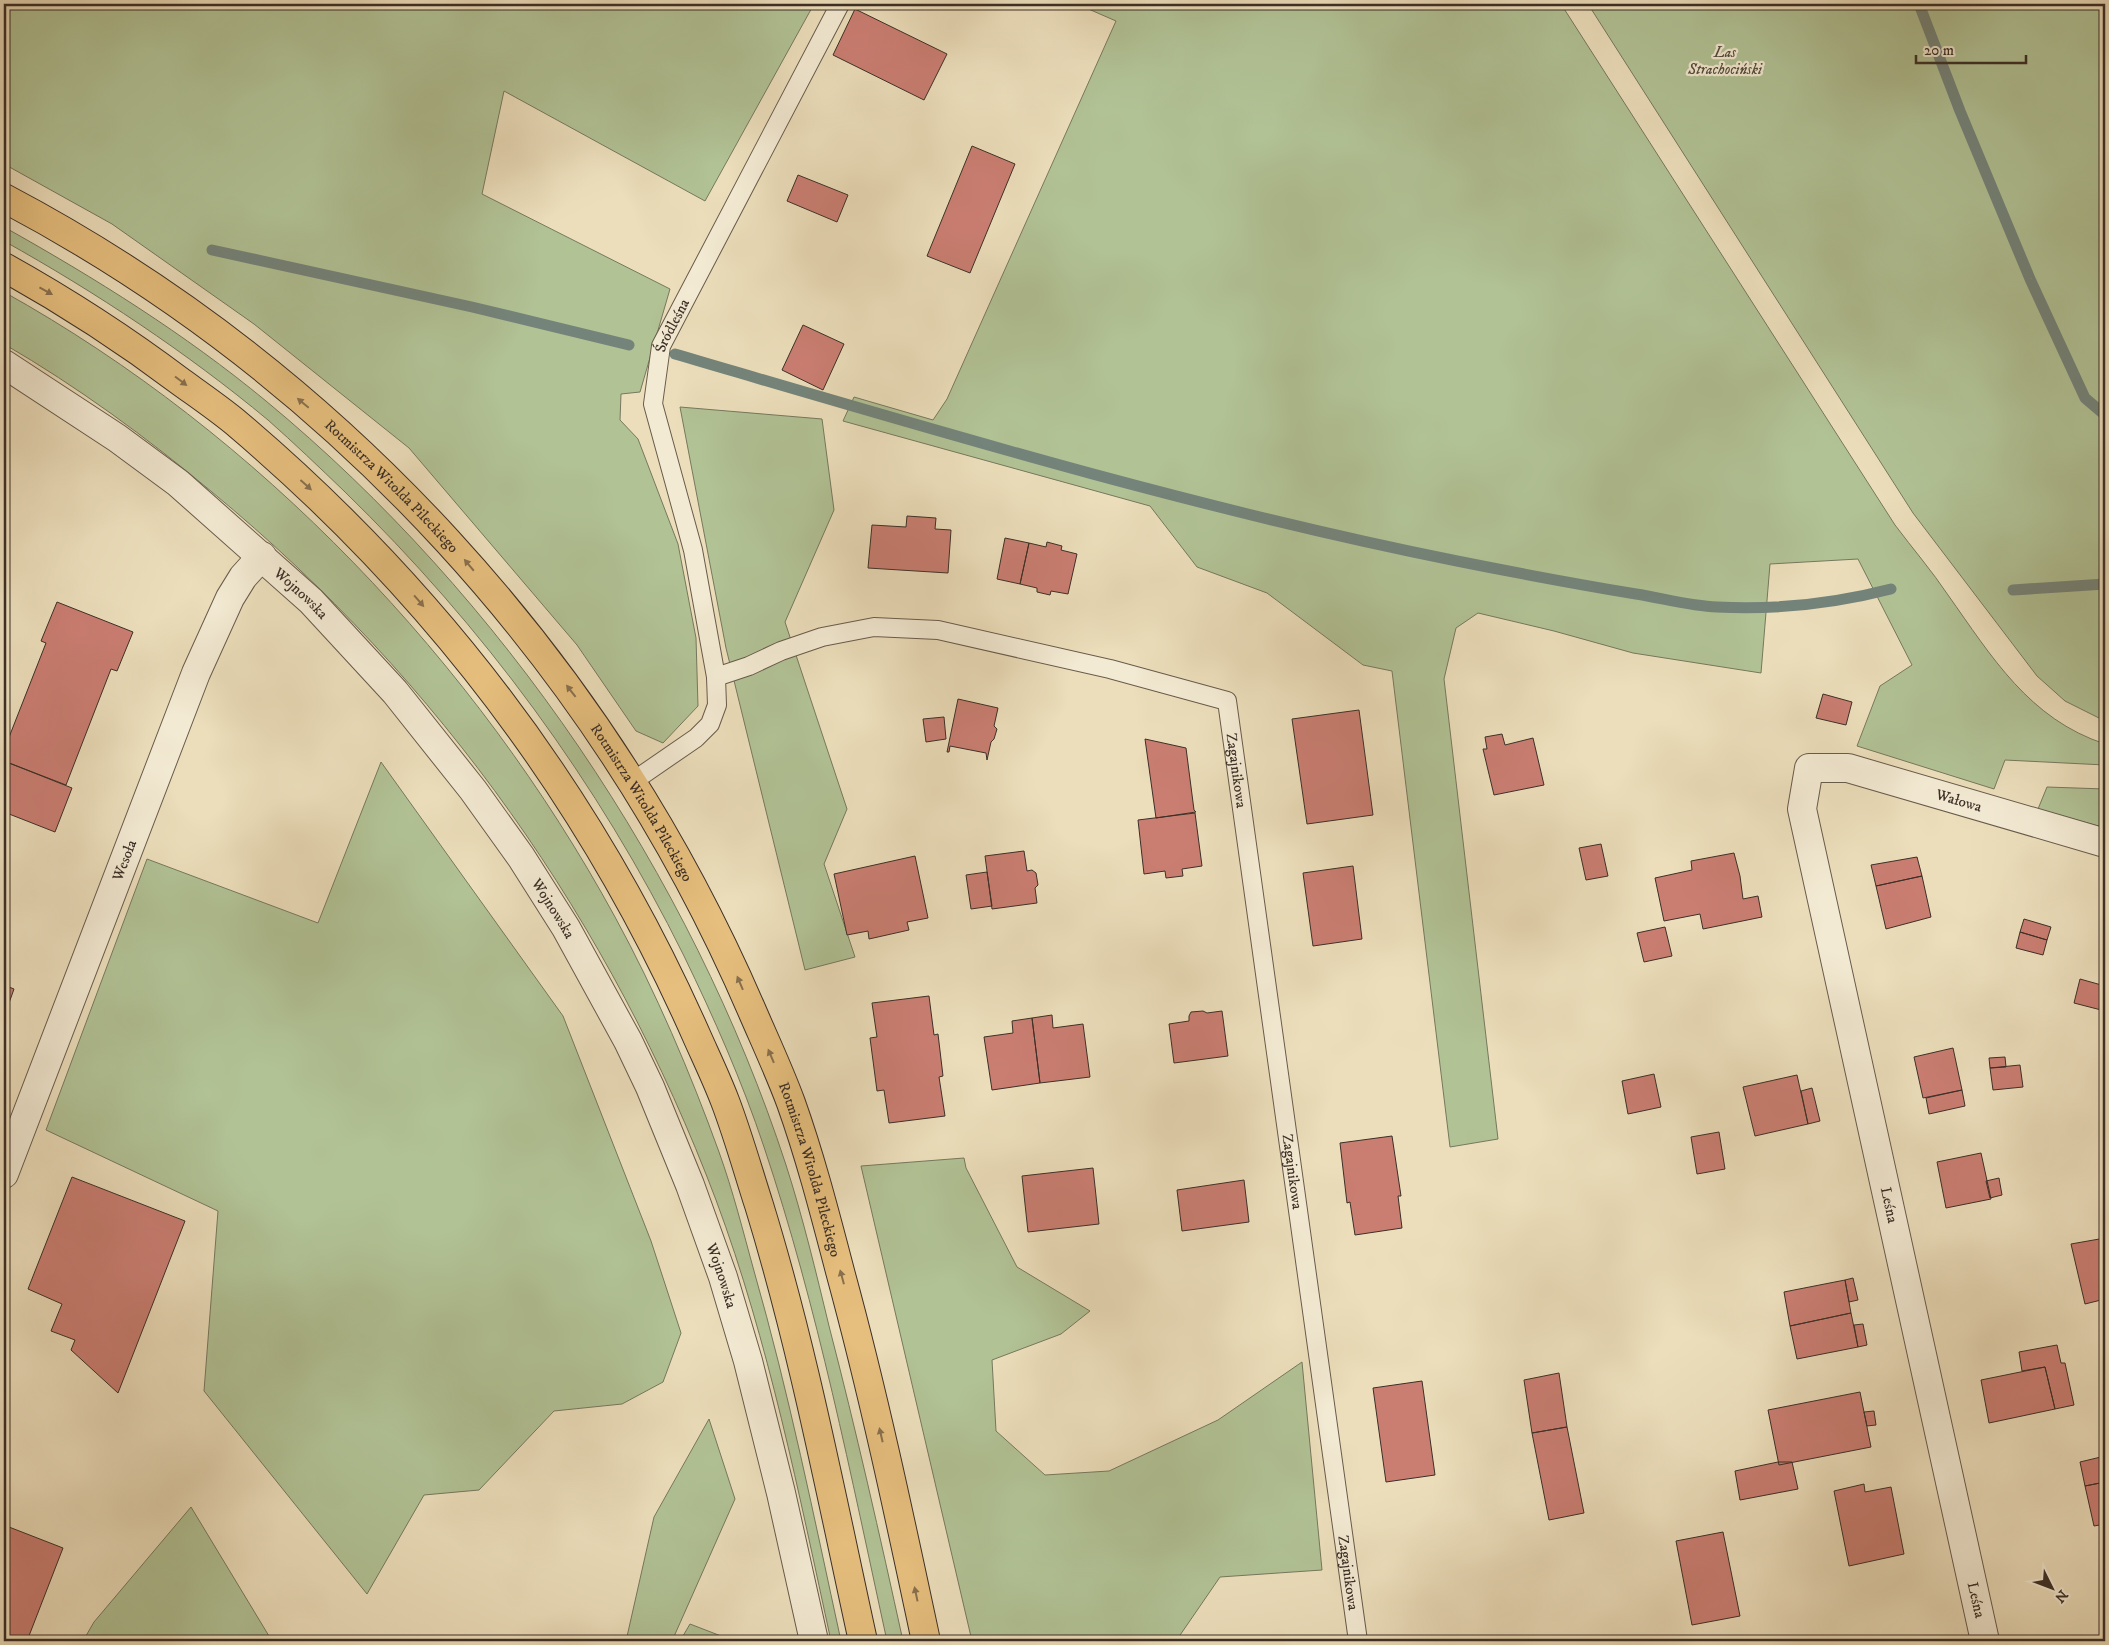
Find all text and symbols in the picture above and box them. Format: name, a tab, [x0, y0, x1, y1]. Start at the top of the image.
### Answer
scale bar	[1916, 32, 2026, 64]
text: 20 m	[1924, 41, 1954, 60]
park label: Las Strachociński	[1687, 43, 1763, 79]
one-way arrow	[40, 286, 53, 295]
street label: Śródleśna	[650, 295, 694, 353]
one-way arrow	[174, 376, 187, 387]
one-way arrow	[297, 397, 310, 408]
street label: Rotmistrza Witolda Pileckiego	[321, 415, 463, 557]
one-way arrow	[299, 479, 311, 491]
one-way arrow	[464, 559, 475, 572]
street label: Wojnowska	[269, 562, 333, 623]
one-way arrow	[414, 595, 425, 608]
one-way arrow	[566, 685, 577, 698]
street label: Rotmistrza Witolda Pileckiego	[586, 720, 697, 885]
street label: Zagajnikowa	[1222, 732, 1251, 810]
street label: Wałowa	[1933, 784, 1985, 816]
street label: Wesoła	[107, 836, 141, 884]
street label: Wojnowska	[527, 874, 580, 942]
one-way arrow	[736, 975, 744, 990]
one-way arrow	[767, 1048, 775, 1063]
street label: Rotmistrza Witolda Pileckiego	[774, 1079, 845, 1259]
street label: Zagajnikowa	[1278, 1133, 1307, 1211]
street label: Leśna	[1876, 1185, 1902, 1225]
street label: Wojnowska	[702, 1239, 741, 1311]
one-way arrow	[838, 1270, 846, 1285]
one-way arrow	[877, 1427, 885, 1442]
street label: Zagajnikowa	[1334, 1534, 1363, 1612]
north arrow	[2026, 1562, 2076, 1612]
street label: Leśna	[1963, 1580, 1989, 1620]
one-way arrow	[912, 1586, 920, 1601]
text: N	[2050, 1586, 2071, 1607]

